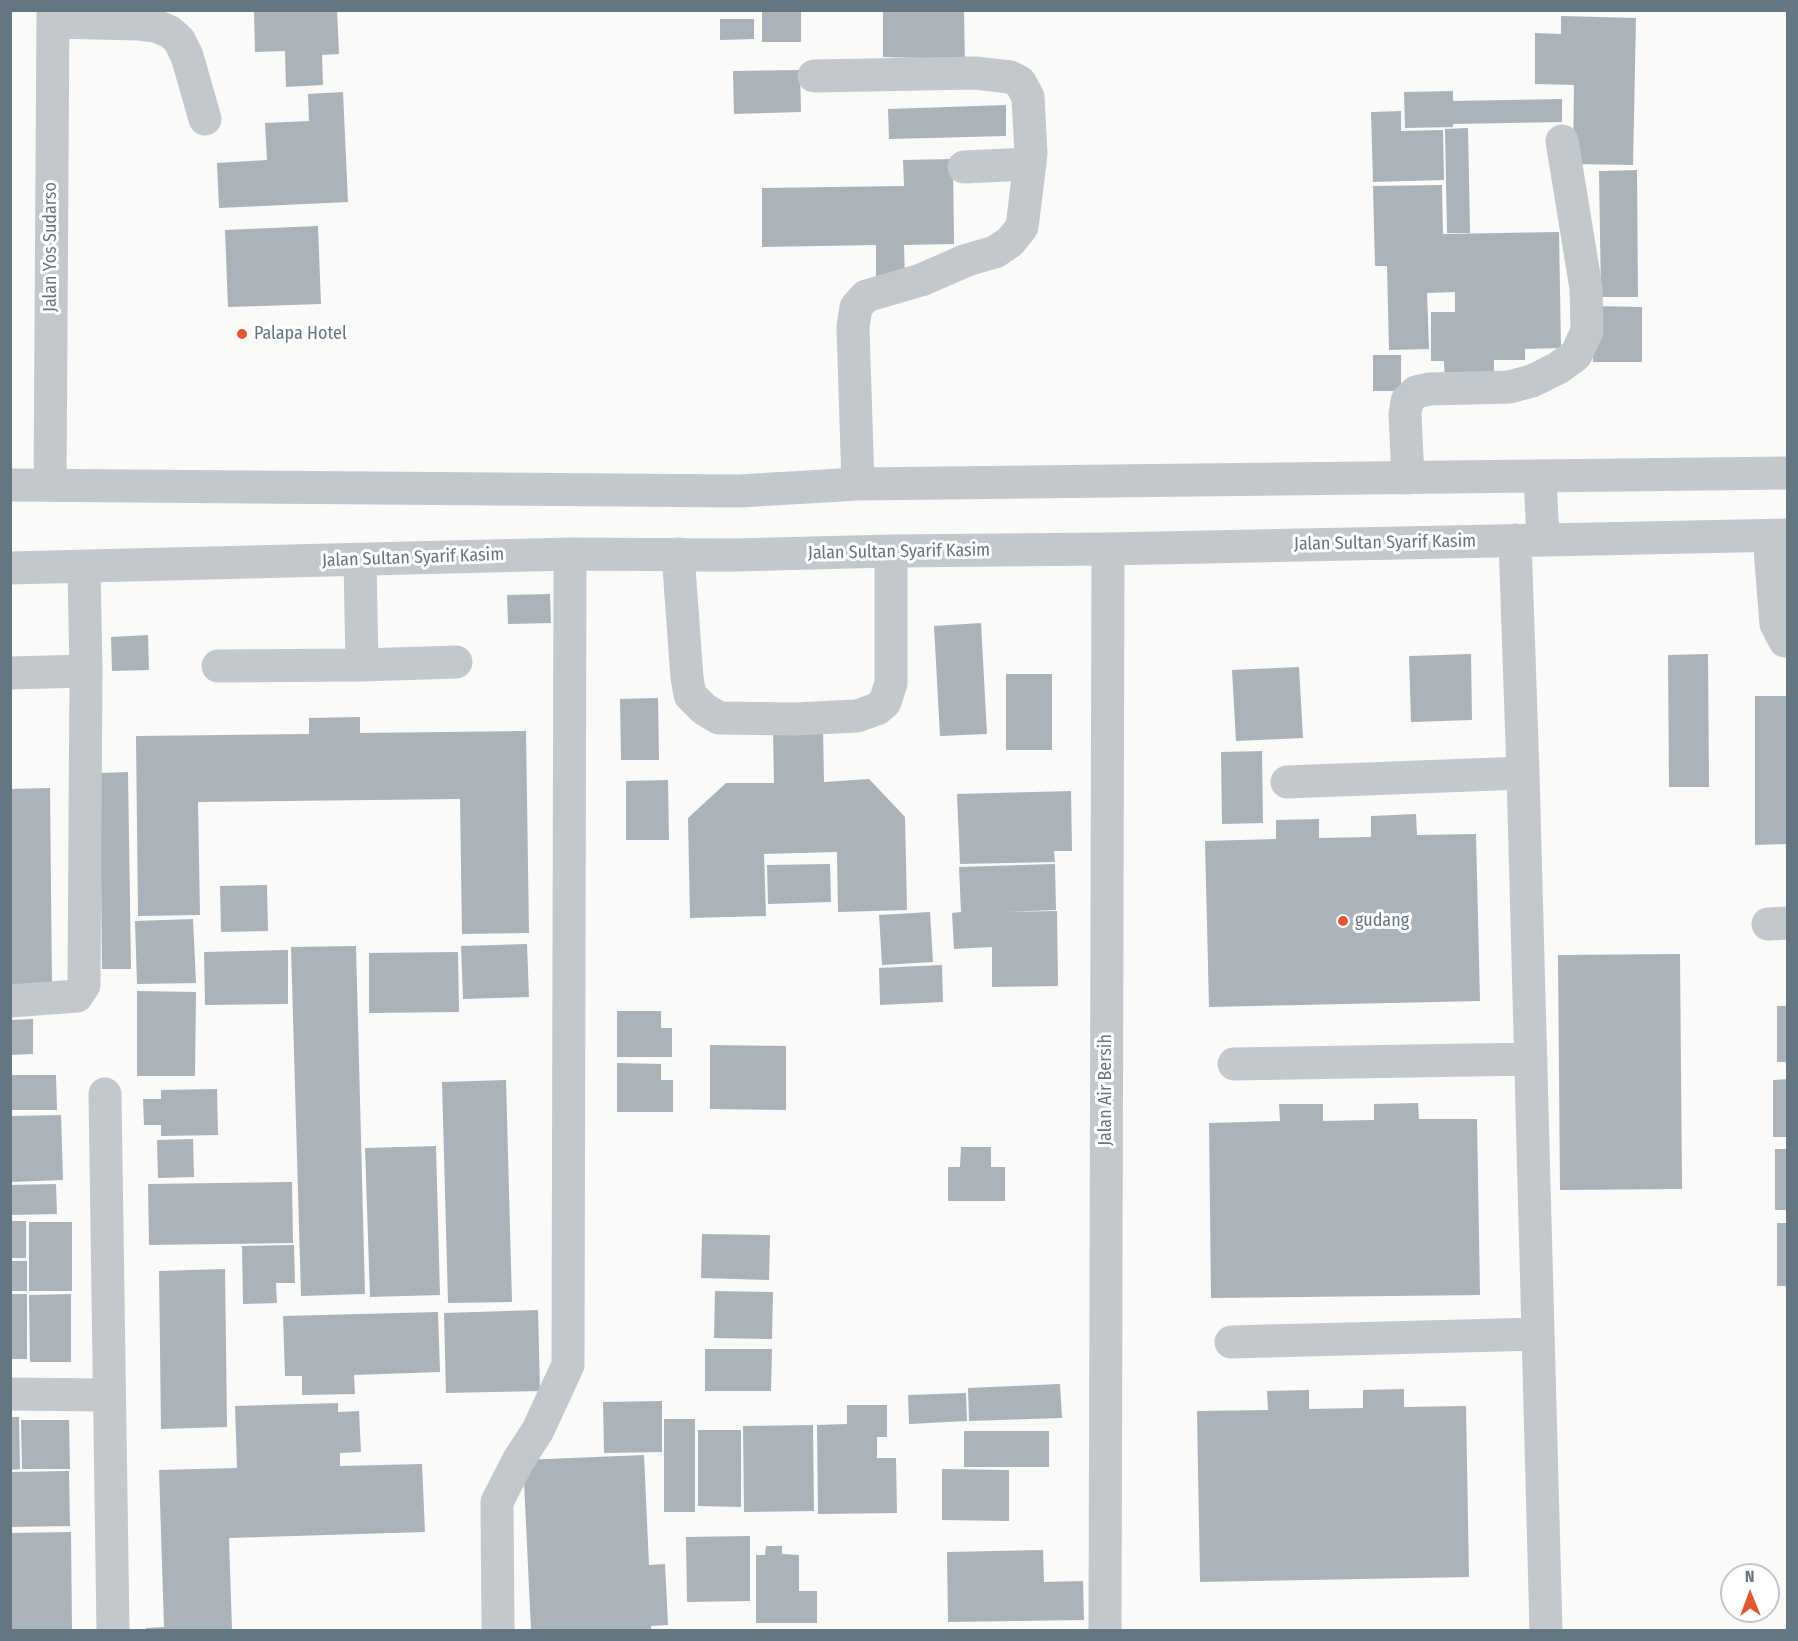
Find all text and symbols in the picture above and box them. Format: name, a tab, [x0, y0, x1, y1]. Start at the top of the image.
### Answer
street label: Jalan Yos Sudarso	[40, 182, 62, 312]
place label: Palapa Hotel	[254, 323, 347, 345]
marker: Palapa Hotel	[235, 327, 249, 341]
street label: Jalan Sultan Syarif Kasim	[1294, 531, 1476, 555]
street label: Jalan Sultan Syarif Kasim	[808, 540, 990, 564]
street label: Jalan Sultan Syarif Kasim	[322, 544, 504, 572]
place label: gudang	[1355, 910, 1409, 932]
marker: gudang	[1336, 914, 1350, 928]
street label: Jalan Air Bersih	[1095, 1034, 1117, 1146]
north arrow	[1720, 1563, 1780, 1623]
text: N	[1745, 1567, 1755, 1586]

